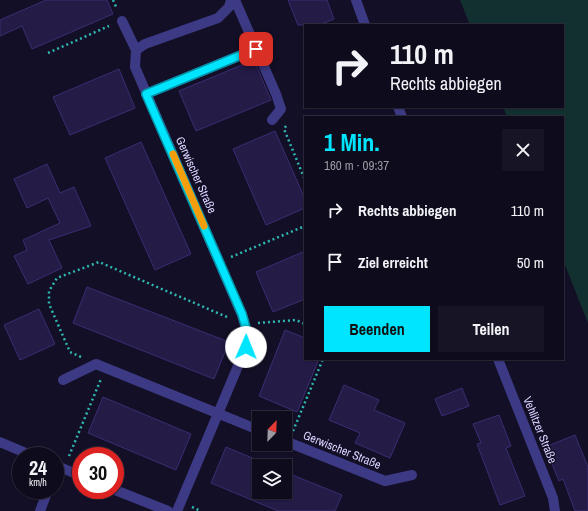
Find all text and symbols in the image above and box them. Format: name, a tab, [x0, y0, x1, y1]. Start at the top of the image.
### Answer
pin	[239, 32, 273, 66]
text: 110 m	[390, 35, 454, 73]
icon: arrive	[245, 38, 267, 60]
icon: right	[324, 40, 376, 92]
text: Rechts abbiegen	[390, 71, 502, 96]
text: 1 Min.	[324, 126, 380, 158]
button: close	[502, 129, 544, 171]
street label: Gerwischer Straße	[172, 134, 220, 216]
text: 160 m · 09:37	[324, 157, 389, 174]
icon: right	[324, 199, 346, 221]
text: Rechts abbiegen	[358, 200, 456, 221]
text: 110 m	[511, 200, 544, 221]
icon: arrive	[324, 251, 346, 273]
text: Ziel erreicht	[358, 252, 428, 273]
text: 50 m	[517, 252, 544, 273]
button: Beenden	[324, 306, 430, 352]
button: Teilen	[438, 306, 544, 352]
position arrow	[225, 326, 267, 368]
street label: Vehlitzer Straße	[519, 394, 561, 466]
north arrow	[252, 411, 292, 451]
map controls	[252, 411, 292, 499]
street label: Gerwischer Straße	[301, 427, 383, 473]
speed limit sign: 30	[72, 447, 124, 499]
text: 24	[29, 454, 47, 481]
button: layers	[252, 459, 292, 499]
text: km/h	[29, 476, 47, 489]

